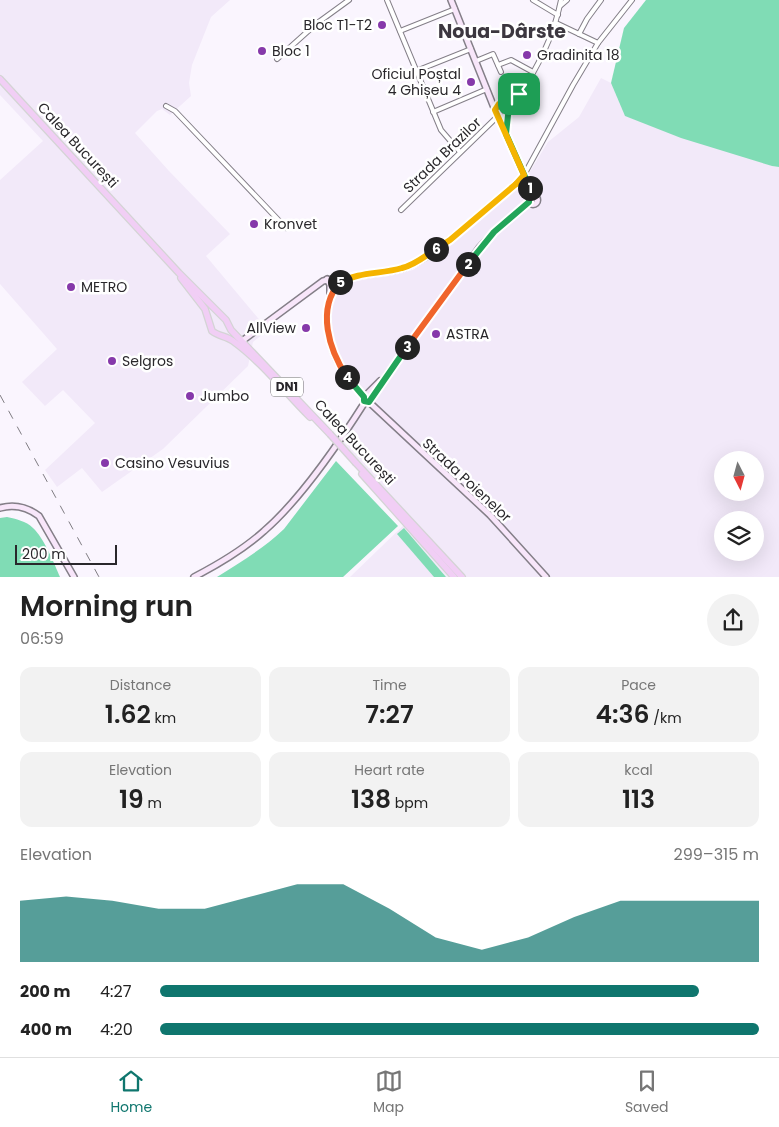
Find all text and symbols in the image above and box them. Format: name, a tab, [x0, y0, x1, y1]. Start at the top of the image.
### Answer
place label: Bloc T1-T2	[303, 15, 372, 35]
district label: Noua-Dârste	[438, 18, 566, 45]
marker: Bloc T1-T2	[376, 19, 388, 31]
place label: Bloc 1	[272, 41, 310, 61]
marker: Bloc 1	[256, 45, 268, 57]
place label: Gradinita 18	[537, 45, 620, 65]
marker: Gradinita 18	[521, 49, 533, 61]
place label: Oficiul Poștal 4 Ghișeu 4	[371, 64, 461, 100]
pin	[498, 73, 540, 115]
marker: Oficiul Poștal 4 Ghișeu 4	[465, 76, 477, 88]
icon: arrive	[505, 80, 533, 108]
street label: Calea București	[33, 98, 123, 192]
street label: Strada Brazilor	[399, 113, 485, 197]
pin: 1	[518, 176, 542, 200]
text: 1	[528, 178, 533, 198]
place label: Kronvet	[264, 214, 317, 234]
marker: Kronvet	[248, 218, 260, 230]
pin: 6	[424, 236, 448, 262]
text: 6	[432, 239, 441, 259]
pin: 2	[456, 252, 480, 276]
text: 2	[465, 254, 473, 274]
pin: 5	[328, 270, 352, 294]
text: 5	[336, 272, 345, 292]
place label: METRO	[81, 277, 127, 297]
marker: METRO	[65, 281, 77, 293]
place label: AllView	[247, 318, 297, 338]
marker: AllView	[300, 322, 312, 334]
place label: ASTRA	[446, 324, 489, 344]
marker: ASTRA	[430, 328, 442, 340]
pin: 3	[394, 334, 420, 360]
text: 3	[403, 337, 412, 357]
place label: Selgros	[122, 351, 173, 371]
marker: Selgros	[106, 355, 118, 367]
pin: 4	[334, 364, 360, 390]
text: 4	[343, 367, 352, 387]
road number: DN1	[271, 378, 303, 397]
place label: Jumbo	[200, 386, 249, 406]
marker: Jumbo	[184, 390, 196, 402]
street label: Calea București	[310, 395, 400, 489]
street label: Strada Poienelor	[418, 433, 516, 527]
north arrow	[714, 451, 764, 501]
map controls	[714, 451, 764, 561]
place label: Casino Vesuvius	[115, 453, 230, 473]
marker: Casino Vesuvius	[99, 457, 111, 469]
button: layers	[714, 511, 764, 561]
scale bar	[15, 542, 118, 565]
text: 200 m	[22, 544, 66, 564]
text: Morning run	[20, 587, 193, 626]
button: share	[707, 594, 759, 646]
text: 06:59	[20, 627, 64, 650]
text: Distance	[110, 675, 171, 695]
text: Time	[372, 675, 407, 695]
text: Pace	[621, 675, 656, 695]
text: 1.62	[105, 697, 151, 732]
text: 7:27	[365, 697, 414, 732]
text: 4:36	[595, 697, 650, 732]
text: km	[151, 708, 176, 728]
text: /km	[650, 708, 682, 728]
text: Elevation	[109, 760, 172, 780]
text: Heart rate	[354, 760, 425, 780]
text: kcal	[624, 760, 653, 780]
text: 19	[119, 782, 144, 817]
text: 138	[351, 782, 391, 817]
text: 113	[622, 782, 655, 817]
text: m	[144, 793, 162, 813]
text: bpm	[391, 793, 428, 813]
text: Elevation	[20, 843, 92, 866]
text: 299–315 m	[673, 843, 759, 866]
text: 200 m	[20, 980, 70, 1003]
text: 4:27	[100, 980, 131, 1003]
text: 400 m	[20, 1018, 72, 1041]
text: 4:20	[100, 1018, 133, 1041]
tab: Home	[110, 1067, 152, 1118]
tab: Map	[373, 1067, 404, 1118]
tab: Saved	[625, 1067, 669, 1118]

